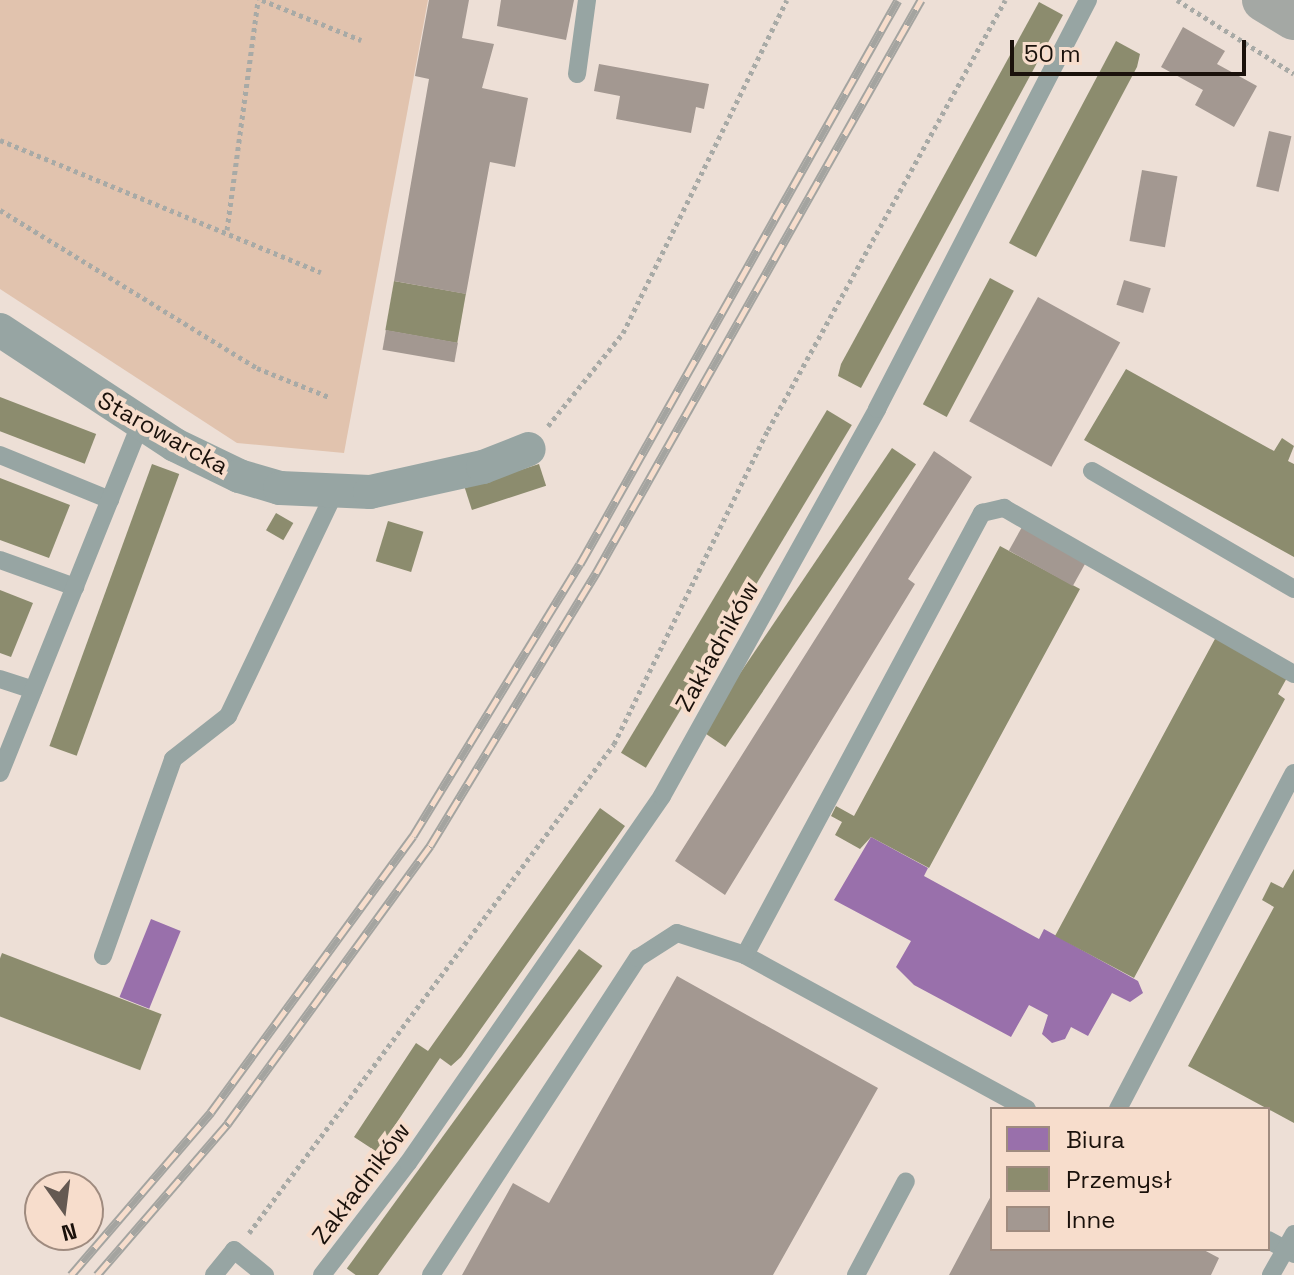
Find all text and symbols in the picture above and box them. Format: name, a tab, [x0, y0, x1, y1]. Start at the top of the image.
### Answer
scale bar	[1014, 24, 1250, 74]
text: 50 m	[1024, 38, 1081, 69]
street label: Starowarcka	[93, 385, 233, 481]
street label: Zakładników	[669, 576, 765, 716]
legend	[990, 1107, 1270, 1251]
street label: Zakładników	[306, 1117, 416, 1249]
text: Biura	[1066, 1124, 1125, 1155]
text: Przemysł	[1066, 1164, 1172, 1195]
north arrow	[24, 1171, 104, 1251]
text: Inne	[1066, 1204, 1116, 1235]
text: N	[59, 1217, 80, 1248]

